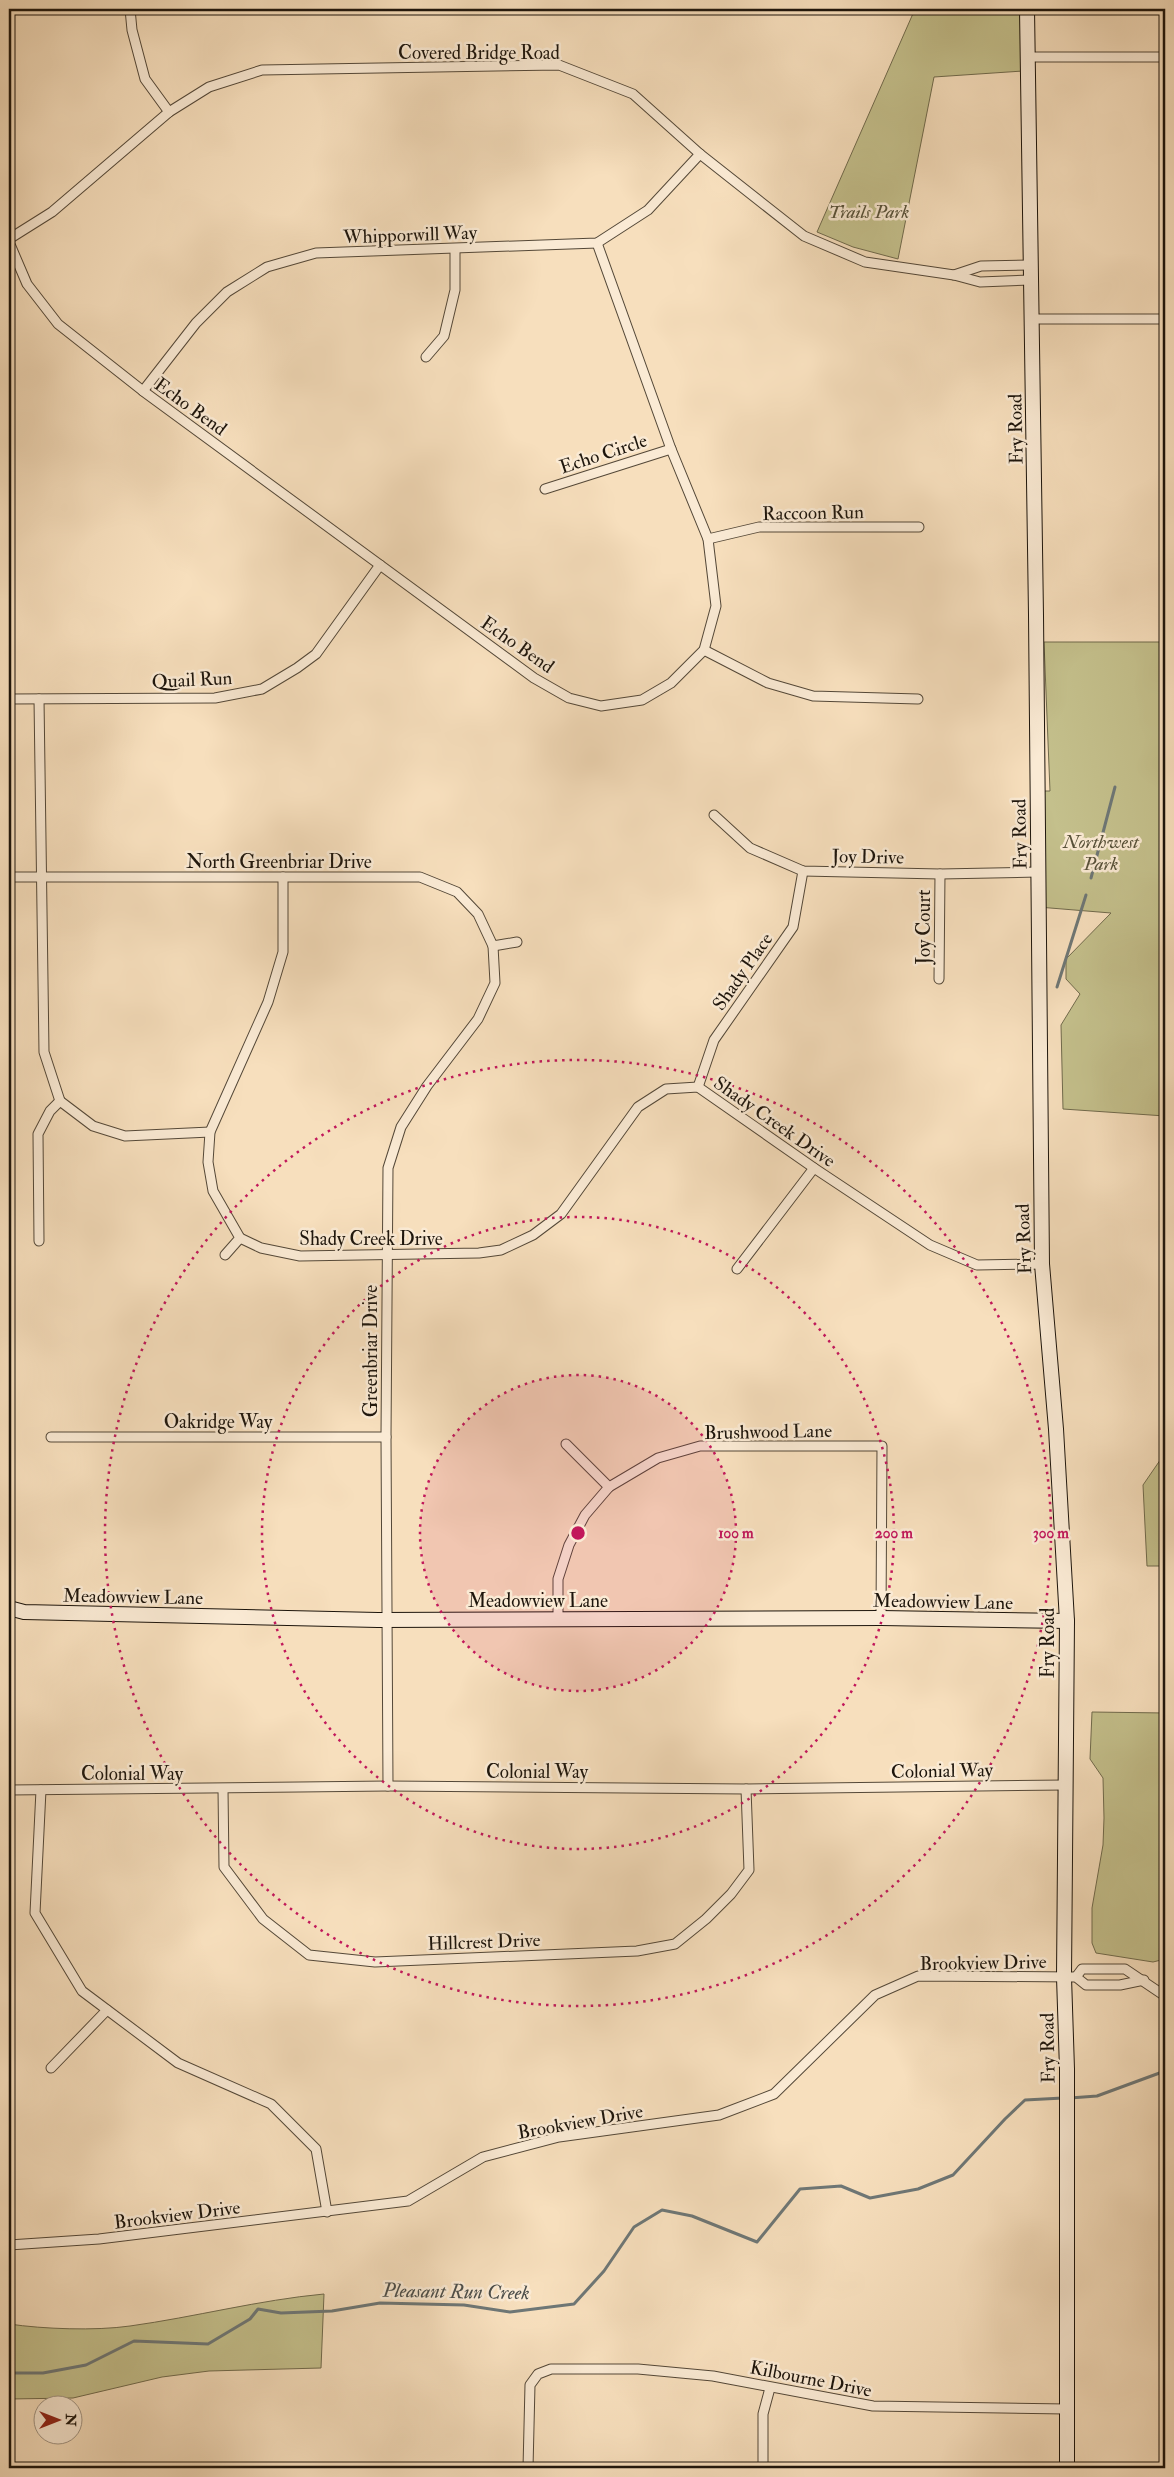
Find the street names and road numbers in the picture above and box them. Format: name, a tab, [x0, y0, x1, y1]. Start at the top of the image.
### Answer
street label: Covered Bridge Road	[398, 41, 561, 65]
street label: Whipporwill Way	[342, 221, 478, 250]
street label: Echo Bend	[149, 372, 232, 442]
street label: Fry Road	[1003, 393, 1029, 464]
street label: Echo Circle	[556, 429, 650, 479]
street label: Raccoon Run	[762, 500, 864, 526]
street label: Echo Bend	[476, 611, 559, 679]
street label: Quail Run	[151, 666, 233, 694]
street label: Fry Road	[1007, 798, 1033, 869]
street label: Joy Drive	[831, 844, 904, 870]
street label: North Greenbriar Drive	[186, 850, 372, 874]
street label: Joy Court	[912, 890, 936, 965]
street label: Shady Place	[707, 928, 778, 1015]
street label: Shady Creek Drive	[709, 1071, 840, 1173]
street label: Fry Road	[1011, 1203, 1037, 1275]
street label: Shady Creek Drive	[299, 1227, 443, 1251]
street label: Greenbriar Drive	[359, 1285, 383, 1417]
street label: Oakridge Way	[164, 1410, 273, 1434]
street label: Brushwood Lane	[704, 1419, 832, 1445]
street label: Meadowview Lane	[63, 1584, 203, 1610]
street label: Meadowview Lane	[468, 1589, 608, 1613]
street label: Meadowview Lane	[873, 1589, 1013, 1615]
street label: Fry Road	[1036, 1607, 1060, 1678]
street label: Colonial Way	[891, 1758, 994, 1784]
street label: Colonial Way	[486, 1760, 589, 1784]
street label: Colonial Way	[81, 1762, 184, 1786]
street label: Hillcrest Drive	[427, 1928, 541, 1956]
street label: Brookview Drive	[919, 1950, 1047, 1976]
street label: Fry Road	[1035, 2012, 1061, 2083]
street label: Brookview Drive	[516, 2099, 645, 2145]
street label: Brookview Drive	[113, 2195, 242, 2235]
street label: Kilbourne Drive	[748, 2355, 874, 2403]

